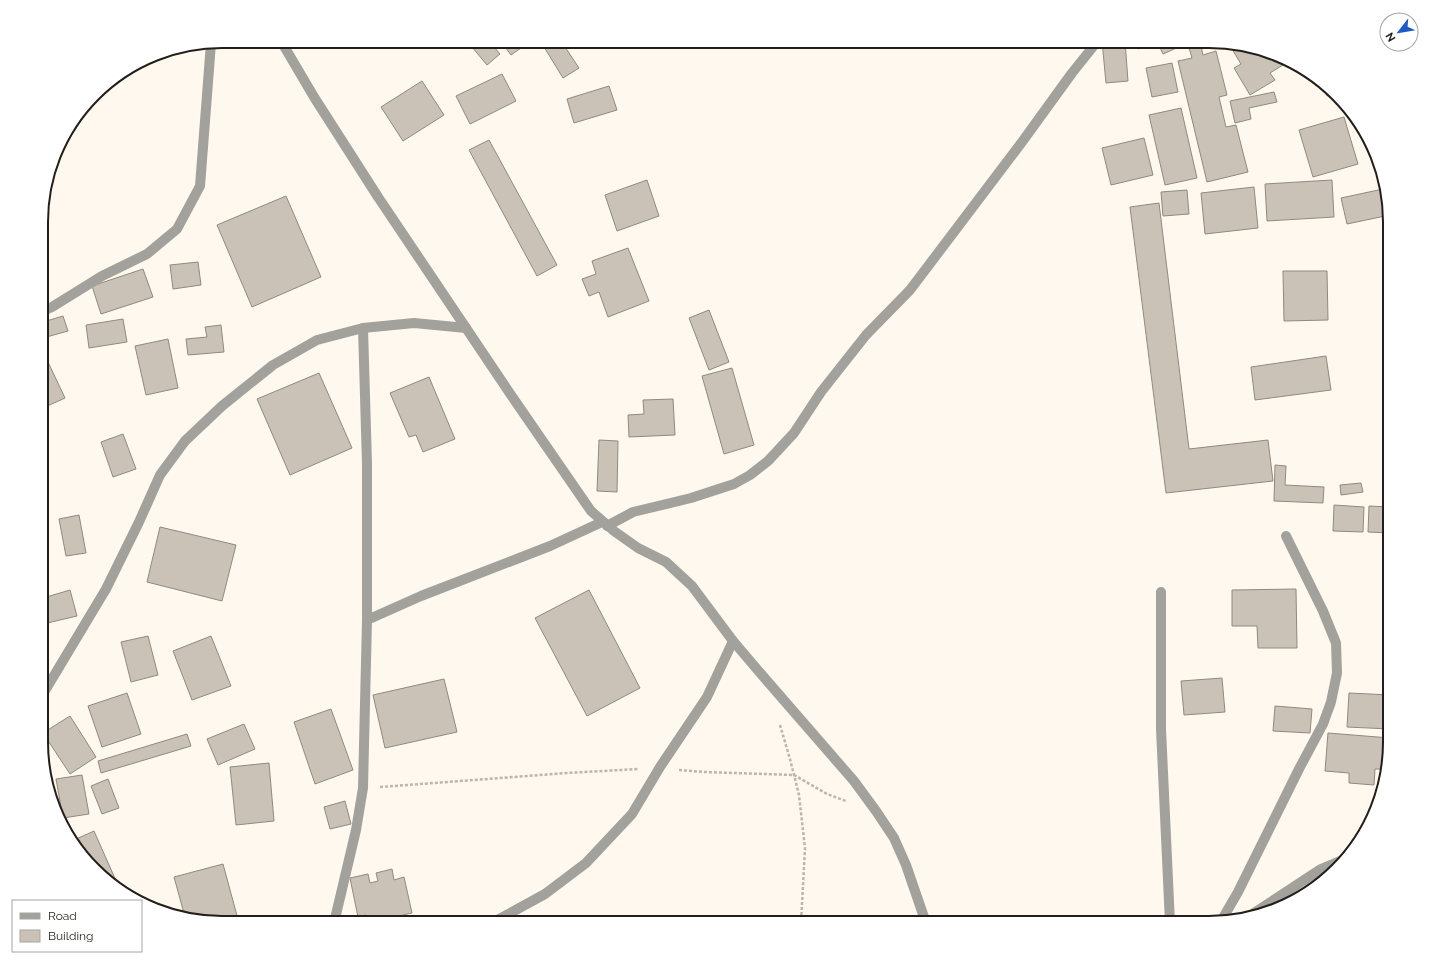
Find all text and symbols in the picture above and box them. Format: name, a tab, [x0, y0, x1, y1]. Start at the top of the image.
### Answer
north arrow	[1379, 12, 1419, 52]
text: N	[1383, 30, 1399, 44]
legend	[12, 900, 142, 952]
text: Road	[48, 909, 77, 923]
text: Building	[48, 929, 94, 943]

